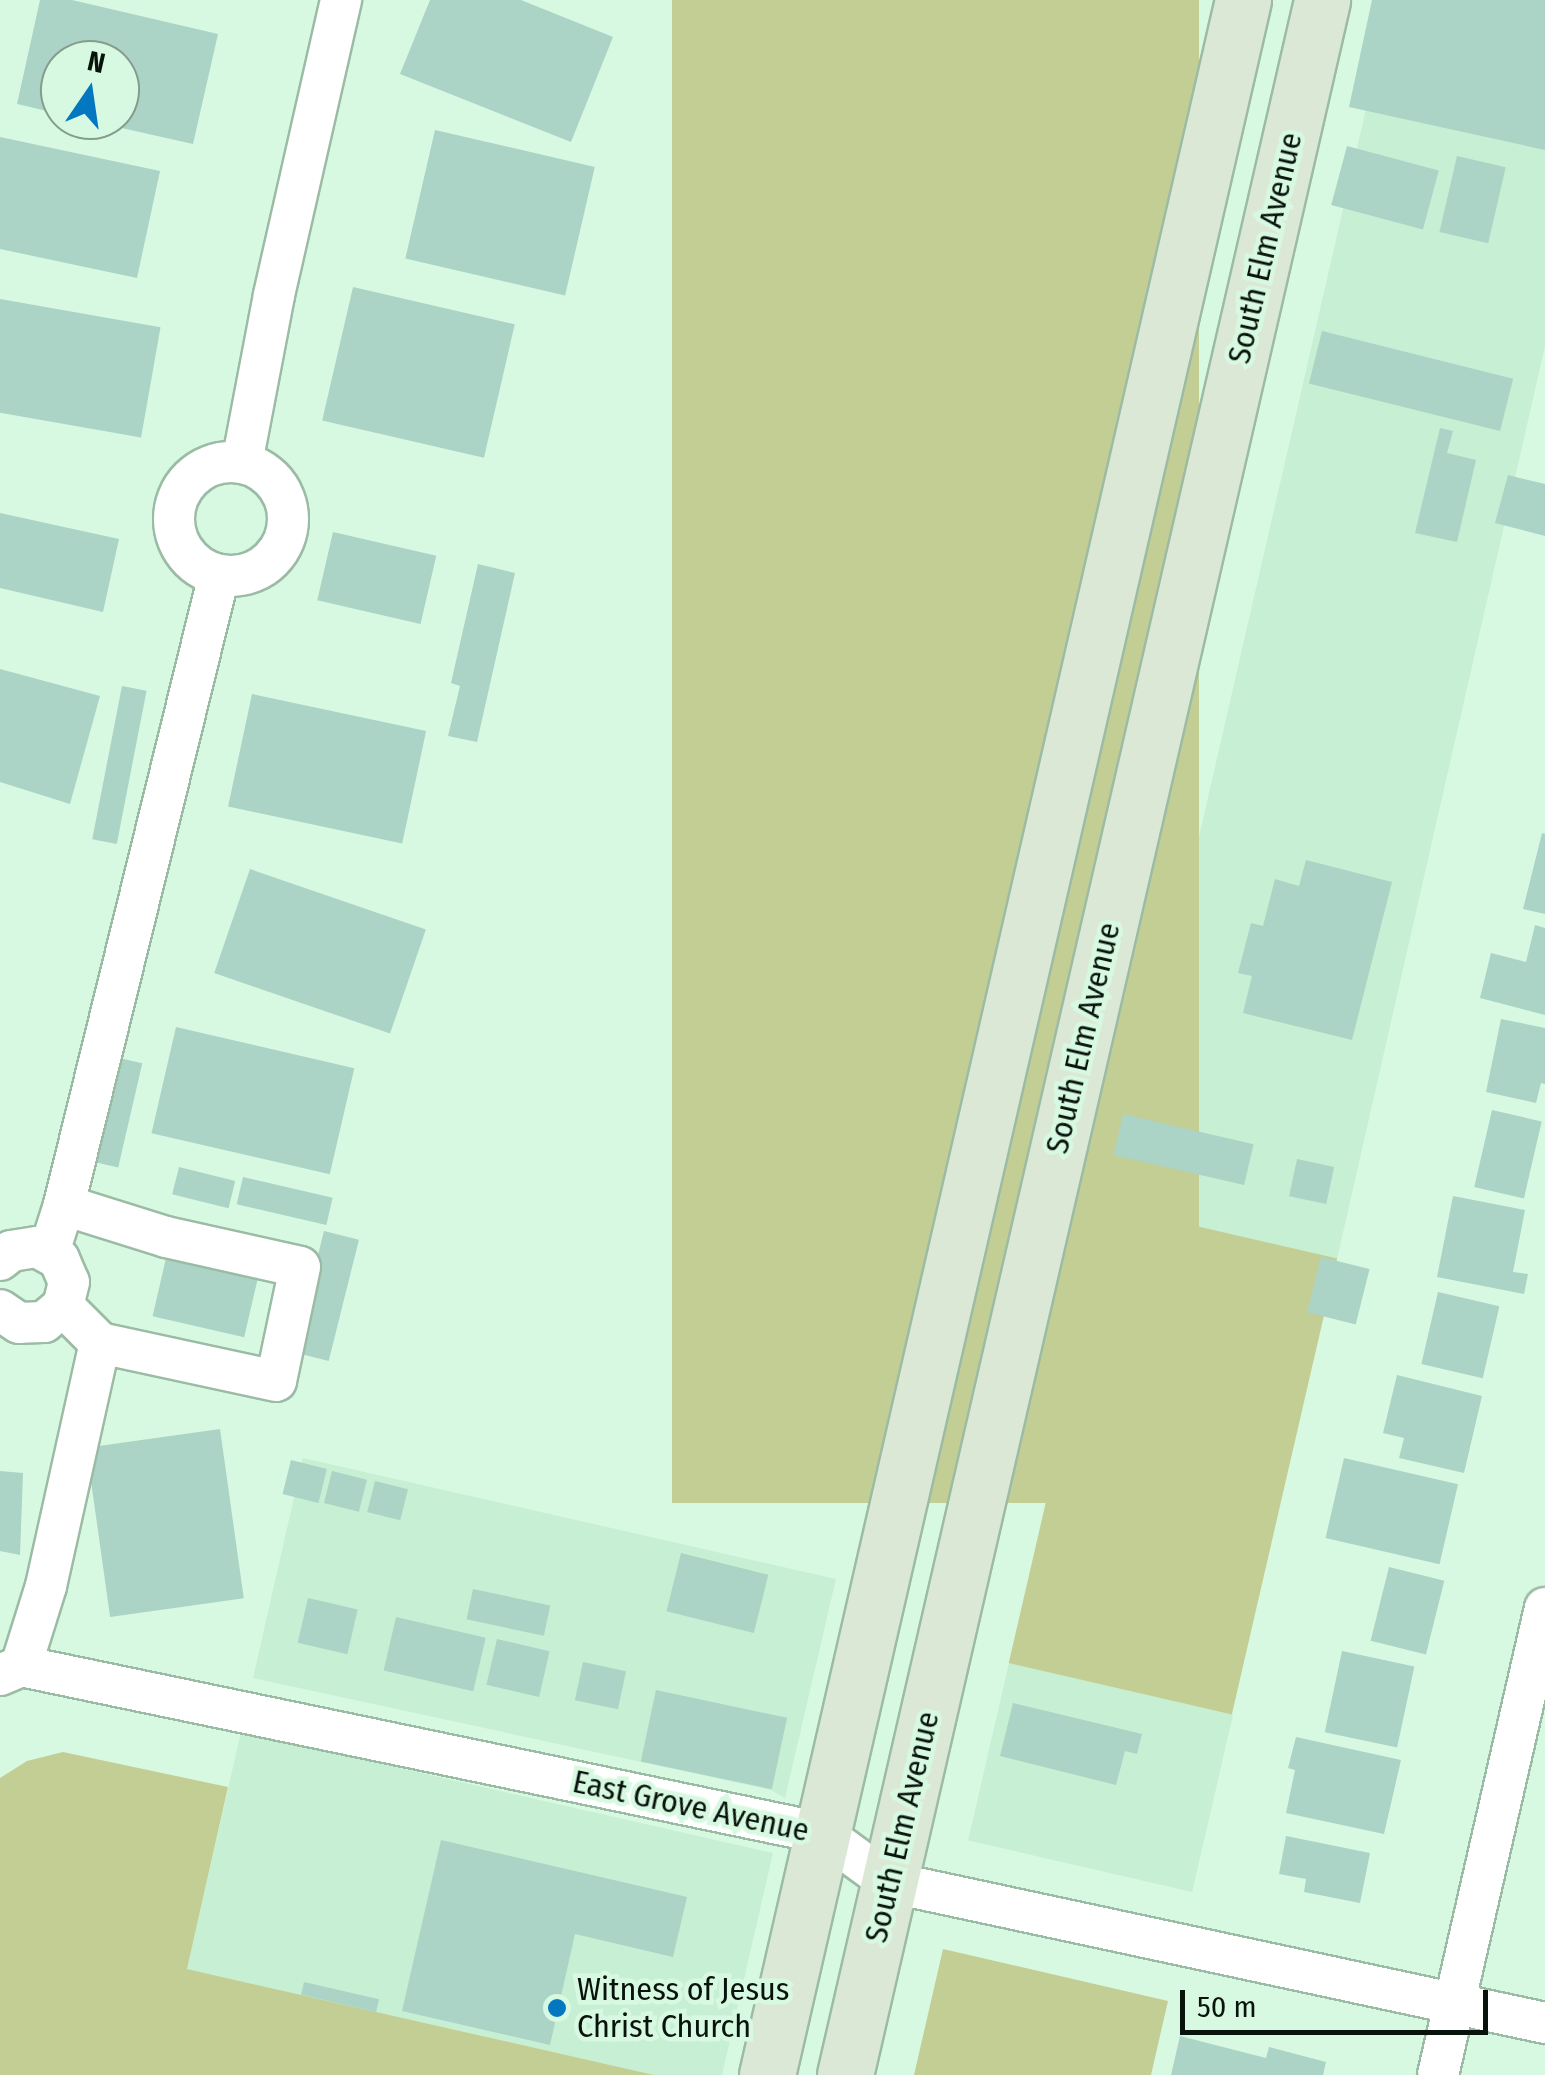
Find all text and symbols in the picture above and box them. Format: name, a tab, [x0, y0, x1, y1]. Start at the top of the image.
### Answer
north arrow	[40, 40, 140, 140]
text: N	[85, 44, 108, 80]
street label: South Elm Avenue	[1220, 129, 1310, 367]
street label: South Elm Avenue	[1038, 919, 1128, 1157]
street label: South Elm Avenue	[857, 1708, 947, 1946]
street label: East Grove Avenue	[569, 1762, 813, 1850]
scale bar	[1185, 1970, 1492, 2032]
place label: Witness of Jesus Christ Church	[577, 1971, 789, 2046]
text: 50 m	[1197, 1989, 1257, 2025]
marker: Witness of Jesus Christ Church	[546, 1997, 568, 2019]

